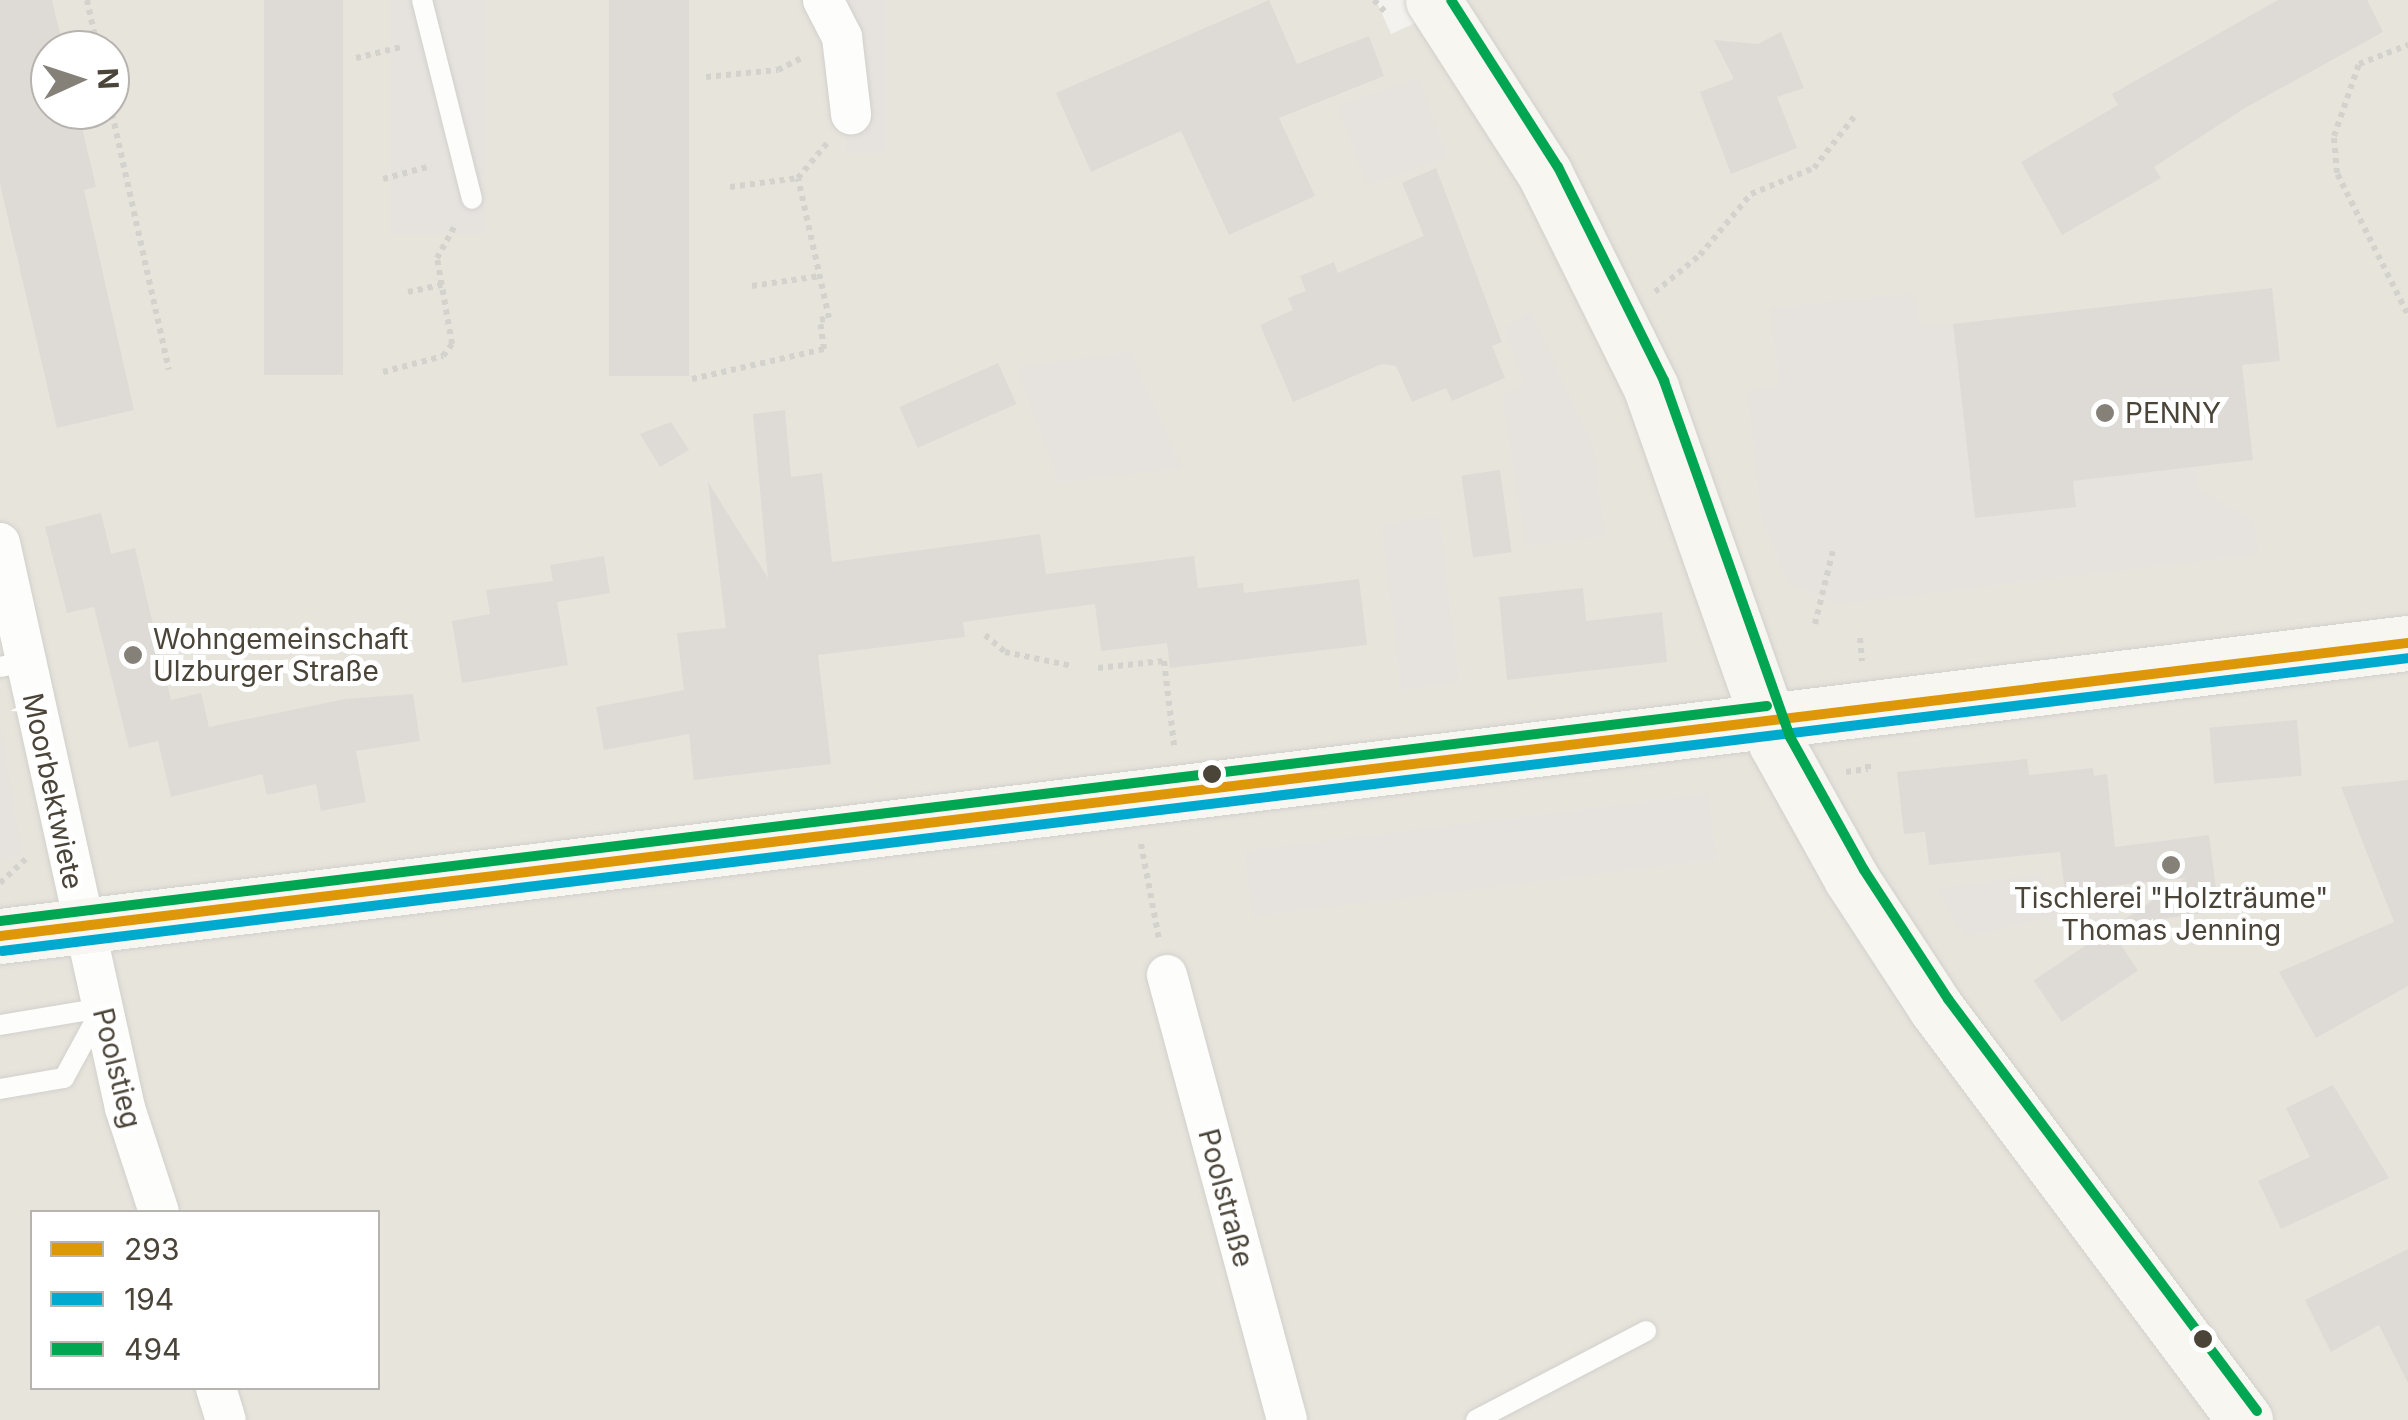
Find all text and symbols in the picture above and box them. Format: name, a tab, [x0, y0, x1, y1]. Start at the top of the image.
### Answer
north arrow	[30, 30, 130, 130]
text: N	[90, 67, 125, 90]
place label: PENNY	[2125, 396, 2221, 430]
marker: PENNY	[2094, 402, 2116, 424]
place label: Wohngemeinschaft Ulzburger Straße	[153, 622, 408, 688]
marker: Wohngemeinschaft Ulzburger Straße	[122, 644, 144, 666]
street label: Moorbektwiete	[16, 690, 90, 892]
unlabelled marker	[1202, 764, 1222, 784]
marker: Tischlerei "Holzträume" Thomas Jenning	[2160, 854, 2182, 876]
place label: Tischlerei "Holzträume" Thomas Jenning	[2014, 881, 2328, 947]
street label: Poolstieg	[86, 1005, 148, 1131]
street label: Poolstraße	[1191, 1125, 1261, 1271]
legend	[30, 1210, 380, 1390]
text: 293	[124, 1231, 179, 1267]
text: 194	[124, 1281, 174, 1317]
unlabelled marker	[2193, 1329, 2213, 1349]
text: 494	[124, 1331, 181, 1367]

